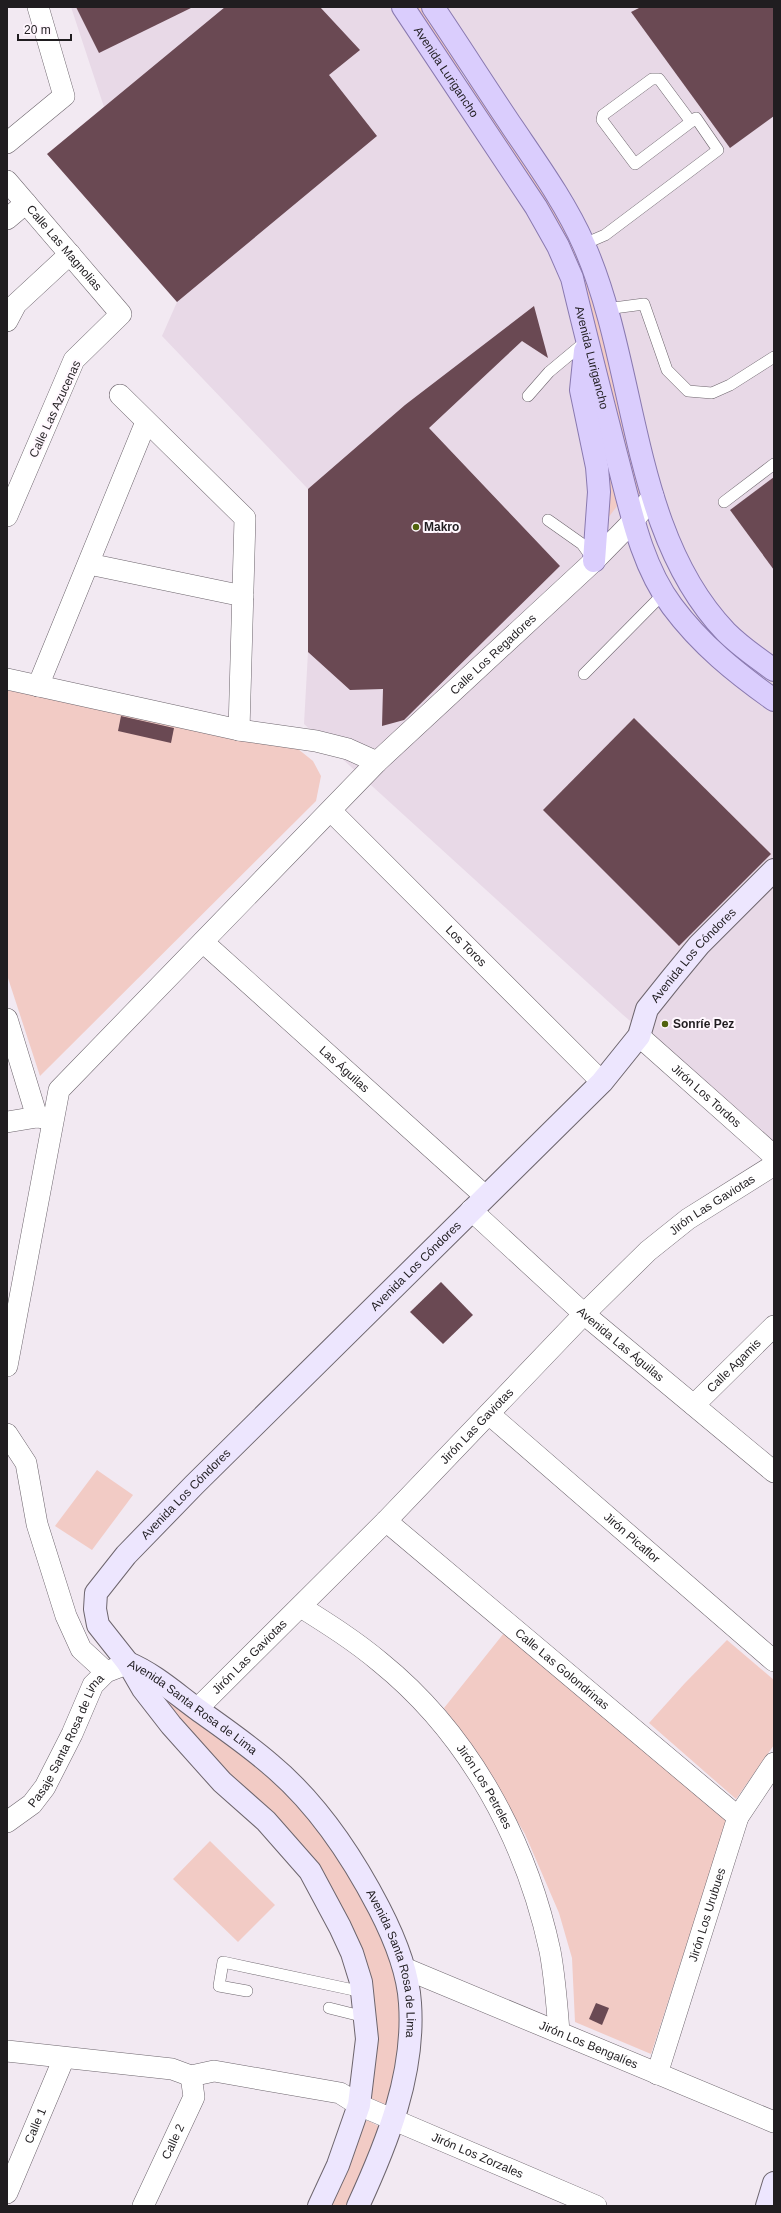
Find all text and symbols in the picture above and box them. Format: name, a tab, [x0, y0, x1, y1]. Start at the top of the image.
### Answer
scale bar	[18, 16, 71, 42]
text: 20 m	[24, 23, 51, 37]
street label: Avenida Lurigancho	[411, 24, 482, 120]
street label: Calle Las Magnolias	[24, 202, 105, 293]
street label: Avenida Lurigancho	[572, 305, 611, 411]
street label: Calle Las Azucenas	[26, 358, 84, 460]
place label: Makro	[424, 520, 459, 534]
marker: Makro	[411, 522, 421, 532]
street label: Calle Los Regadores	[447, 611, 539, 698]
street label: Avenida Los Cóndores	[648, 905, 739, 1005]
street label: Los Toros	[443, 923, 489, 969]
place label: Sonríe Pez	[673, 1017, 734, 1031]
marker: Sonríe Pez	[660, 1019, 670, 1029]
street label: Las Águilas	[316, 1043, 372, 1095]
street label: Jirón Los Tordos	[669, 1061, 744, 1130]
street label: Jirón Las Gaviotas	[667, 1172, 758, 1238]
street label: Avenida Los Cóndores	[368, 1218, 464, 1314]
street label: Avenida Las Águilas	[574, 1304, 667, 1384]
street label: Calle Agamis	[704, 1336, 764, 1395]
street label: Jirón Las Gaviotas	[437, 1385, 516, 1467]
street label: Avenida Los Cóndores	[138, 1446, 233, 1542]
street label: Jirón Picaflor	[601, 1510, 663, 1566]
street label: Jirón Las Gaviotas	[209, 1617, 290, 1697]
street label: Calle Las Golondrinas	[512, 1626, 612, 1712]
street label: Avenida Santa Rosa de Lima	[125, 1657, 260, 1758]
street label: Pasaje Santa Rosa de Lima	[25, 1671, 107, 1810]
street label: Jirón Los Petreles	[454, 1742, 515, 1831]
street label: Jirón Los Urubues	[686, 1866, 729, 1963]
street label: Avenida Santa Rosa de Lima	[363, 1887, 418, 2038]
street label: Jirón Los Bengalíes	[537, 2018, 640, 2072]
street label: Calle 1	[22, 2106, 49, 2146]
street label: Calle 2	[159, 2121, 187, 2162]
street label: Jirón Los Zorzales	[430, 2130, 525, 2181]

